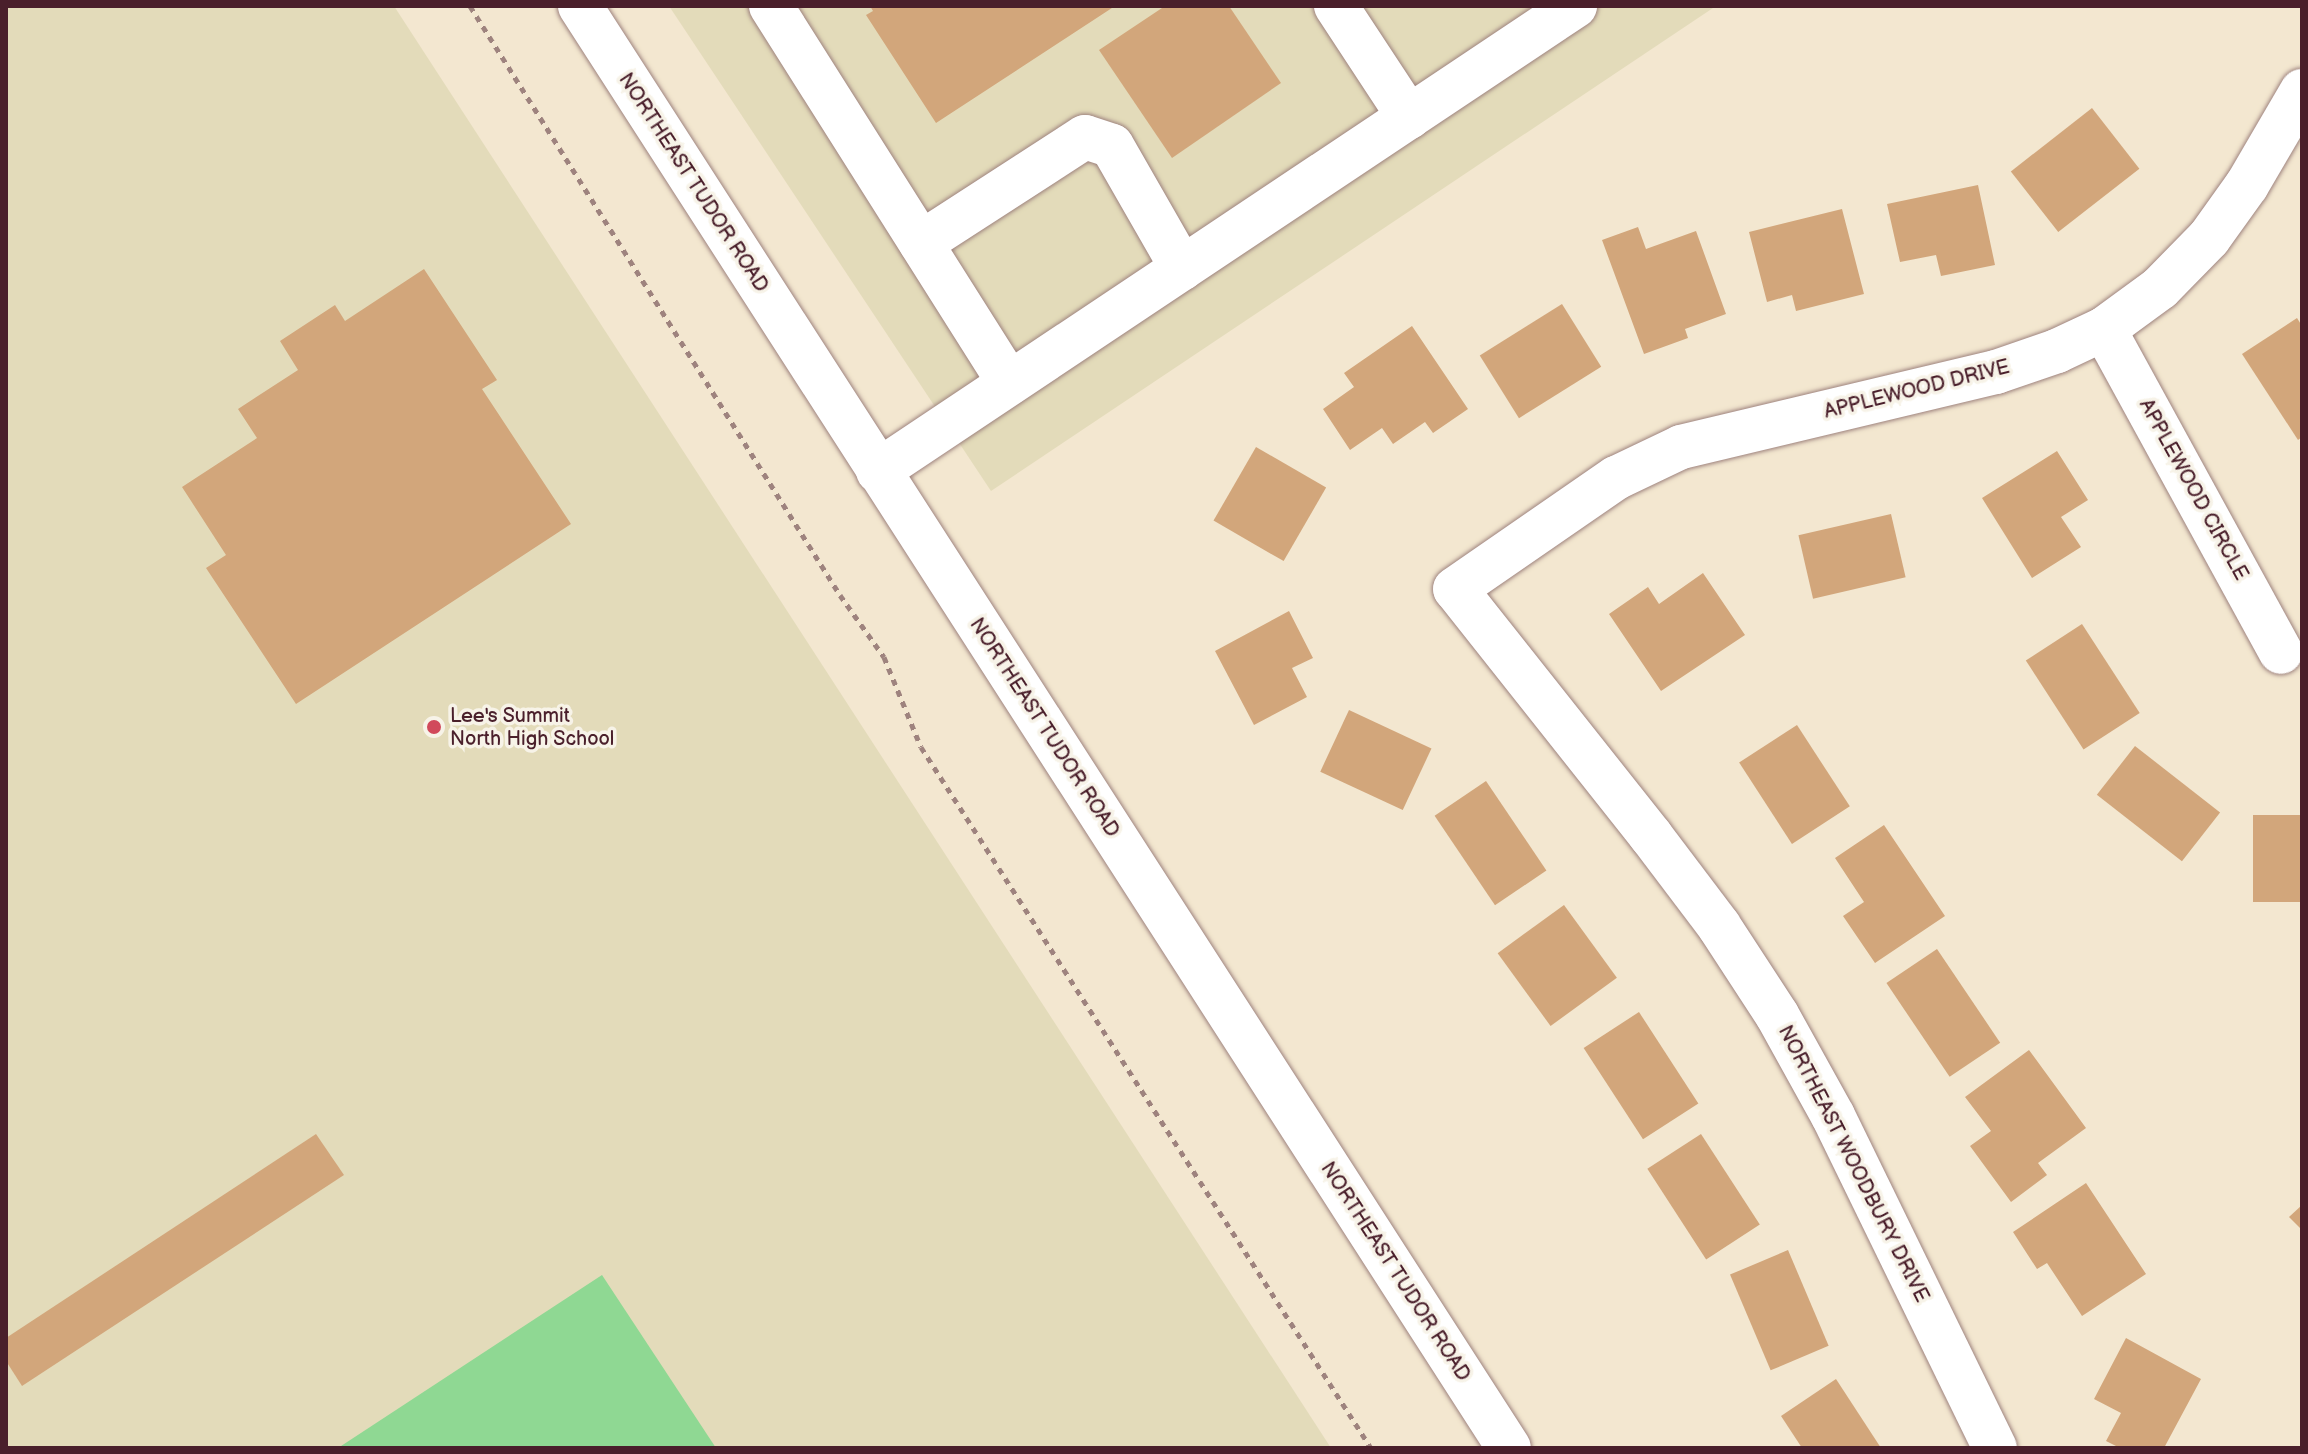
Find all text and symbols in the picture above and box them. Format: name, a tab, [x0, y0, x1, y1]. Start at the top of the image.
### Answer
street label: NORTHEAST TUDOR ROAD	[613, 69, 773, 297]
street label: APPLEWOOD DRIVE	[1822, 355, 2012, 425]
street label: APPLEWOOD CIRCLE	[2133, 395, 2253, 585]
street label: NORTHEAST TUDOR ROAD	[964, 614, 1124, 842]
place label: Lee's Summit North High School	[450, 704, 615, 751]
marker: Lee's Summit North High School	[425, 718, 443, 736]
street label: NORTHEAST WOODBURY DRIVE	[1772, 1021, 1934, 1307]
street label: NORTHEAST TUDOR ROAD	[1315, 1158, 1475, 1386]

